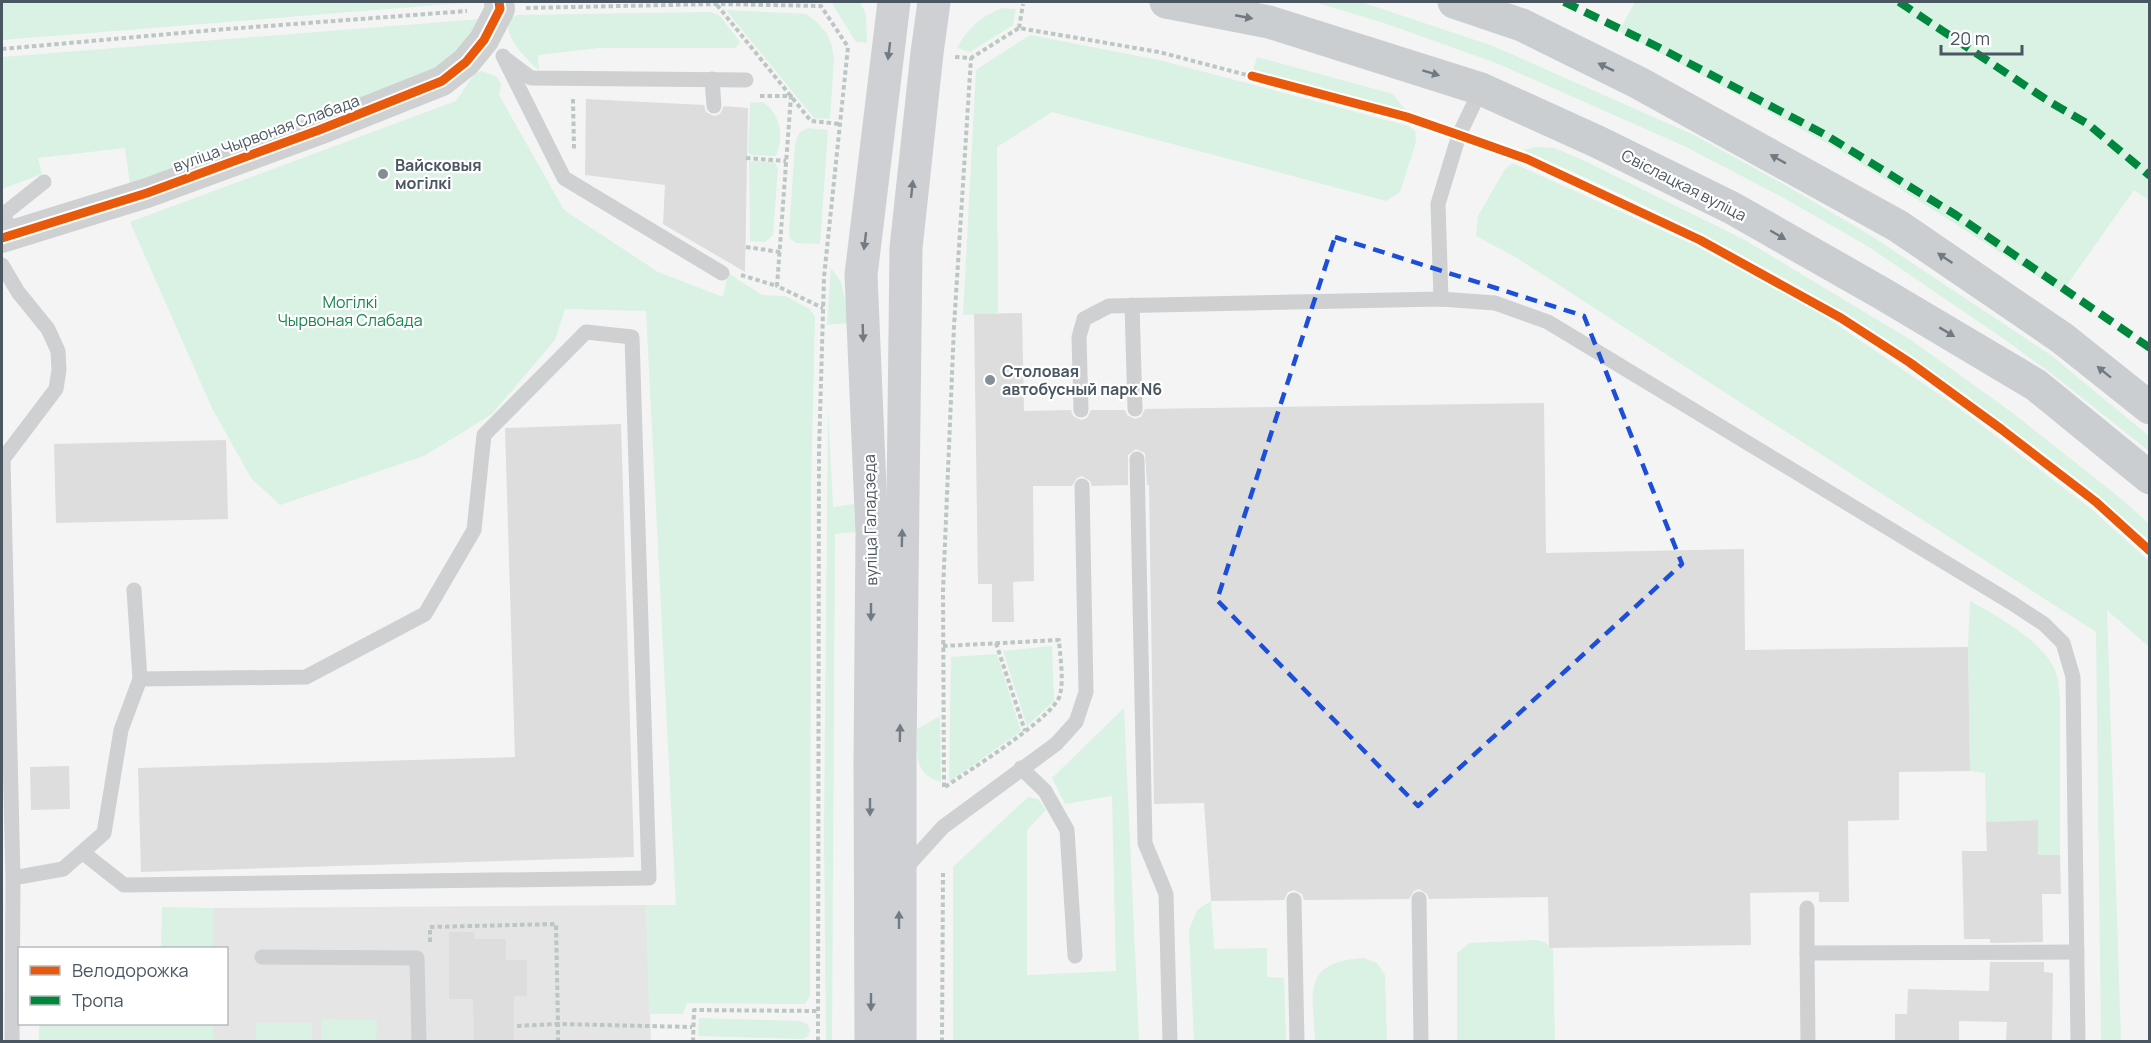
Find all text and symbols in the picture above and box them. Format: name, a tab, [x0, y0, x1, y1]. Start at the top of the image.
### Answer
one-way arrow	[1235, 13, 1254, 22]
scale bar	[1941, 18, 2022, 56]
text: 20 m	[1950, 26, 1990, 50]
one-way arrow	[884, 41, 893, 60]
one-way arrow	[1598, 62, 1615, 71]
one-way arrow	[1422, 69, 1440, 78]
street label: вуліца Чырвоная Слабада	[170, 89, 362, 177]
street label: Свіслацкая вуліца	[1618, 144, 1750, 226]
place label: Вайсковыя могілкі	[395, 154, 482, 194]
one-way arrow	[1769, 154, 1786, 164]
marker: Вайсковыя могілкі	[376, 167, 390, 181]
one-way arrow	[908, 180, 917, 199]
one-way arrow	[1770, 230, 1787, 240]
one-way arrow	[860, 232, 870, 251]
one-way arrow	[1938, 252, 1954, 264]
park label: Могілкі Чырвоная Слабада	[277, 291, 423, 331]
one-way arrow	[859, 324, 868, 343]
one-way arrow	[1939, 327, 1955, 338]
place label: Столовая автобусный парк N6	[1002, 360, 1162, 400]
one-way arrow	[2096, 365, 2112, 378]
marker: Столовая автобусный парк N6	[983, 373, 997, 387]
street label: вуліца Галадзеда	[858, 454, 882, 586]
one-way arrow	[897, 529, 907, 548]
one-way arrow	[867, 603, 876, 622]
one-way arrow	[895, 724, 905, 743]
one-way arrow	[865, 798, 875, 817]
one-way arrow	[894, 911, 904, 930]
legend	[18, 947, 228, 1025]
text: Велодорожка	[72, 958, 189, 982]
text: Тропа	[72, 988, 123, 1012]
one-way arrow	[866, 993, 876, 1012]

